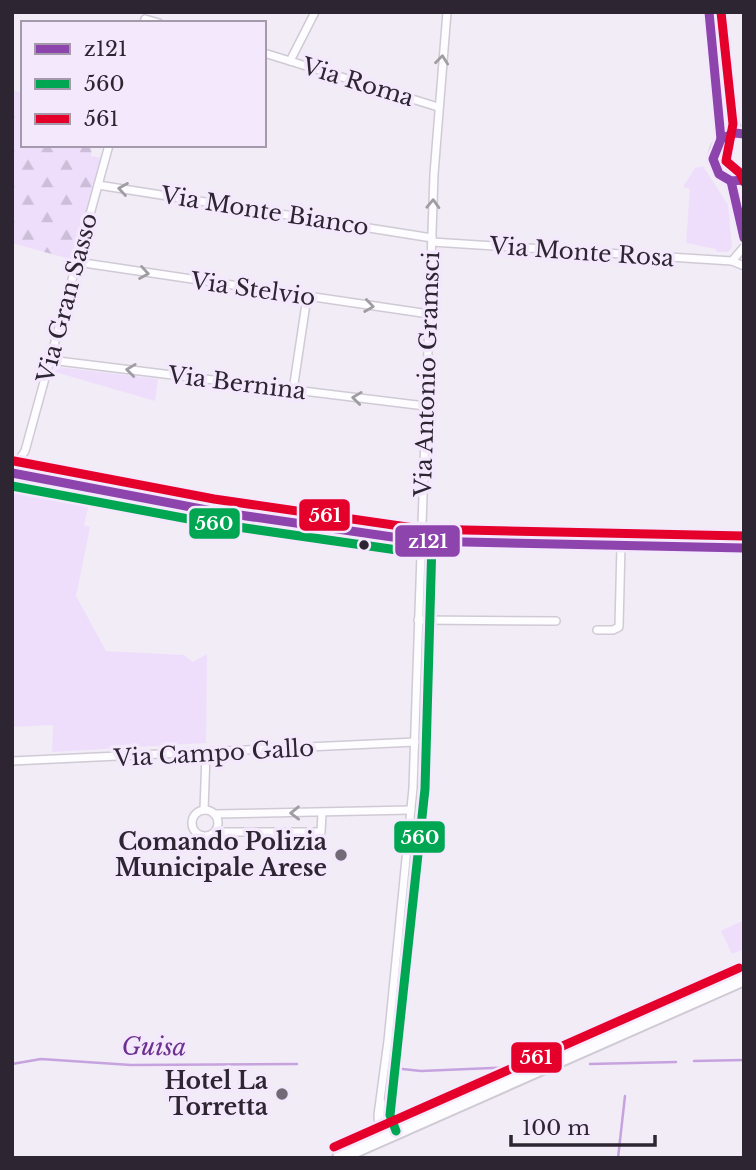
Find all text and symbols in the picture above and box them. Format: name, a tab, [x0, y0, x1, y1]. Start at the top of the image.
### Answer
legend	[21, 21, 266, 147]
text: z121	[84, 36, 127, 62]
street label: Via Roma	[298, 51, 417, 112]
one-way arrow	[434, 54, 449, 65]
text: 560	[84, 71, 124, 97]
text: 561	[84, 106, 119, 132]
street label: Via Monte Bianco	[158, 181, 371, 241]
one-way arrow	[117, 182, 129, 197]
one-way arrow	[426, 198, 441, 209]
street label: Via Gran Sasso	[31, 210, 103, 387]
street label: Via Monte Rosa	[488, 232, 675, 272]
street label: Via Antonio Gramsci	[409, 251, 445, 498]
one-way arrow	[138, 265, 150, 280]
street label: Via Stelvio	[188, 266, 317, 312]
one-way arrow	[363, 298, 375, 313]
street label: Via Bernina	[165, 361, 308, 405]
one-way arrow	[126, 363, 137, 378]
one-way arrow	[351, 390, 363, 405]
line badge: 561	[298, 498, 351, 532]
text: 561	[309, 504, 341, 527]
line badge: 560	[188, 507, 241, 540]
text: 560	[195, 512, 233, 535]
line badge: z121	[394, 524, 461, 558]
text: z121	[408, 530, 448, 553]
unlabelled marker	[357, 538, 371, 552]
street label: Via Campo Gallo	[112, 734, 315, 772]
one-way arrow	[289, 805, 299, 821]
line badge: 560	[393, 820, 446, 854]
text: 560	[401, 826, 439, 849]
place label: Comando Polizia Municipale Arese	[115, 828, 327, 882]
marker: Comando Polizia Municipale Arese	[333, 847, 349, 863]
water label: Guisa	[121, 1031, 187, 1062]
line badge: 561	[510, 1041, 563, 1074]
text: 561	[520, 1046, 552, 1069]
place label: Hotel La Torretta	[165, 1067, 268, 1121]
marker: Hotel La Torretta	[274, 1086, 290, 1102]
scale bar	[511, 1104, 654, 1148]
text: 100 m	[522, 1115, 590, 1141]

